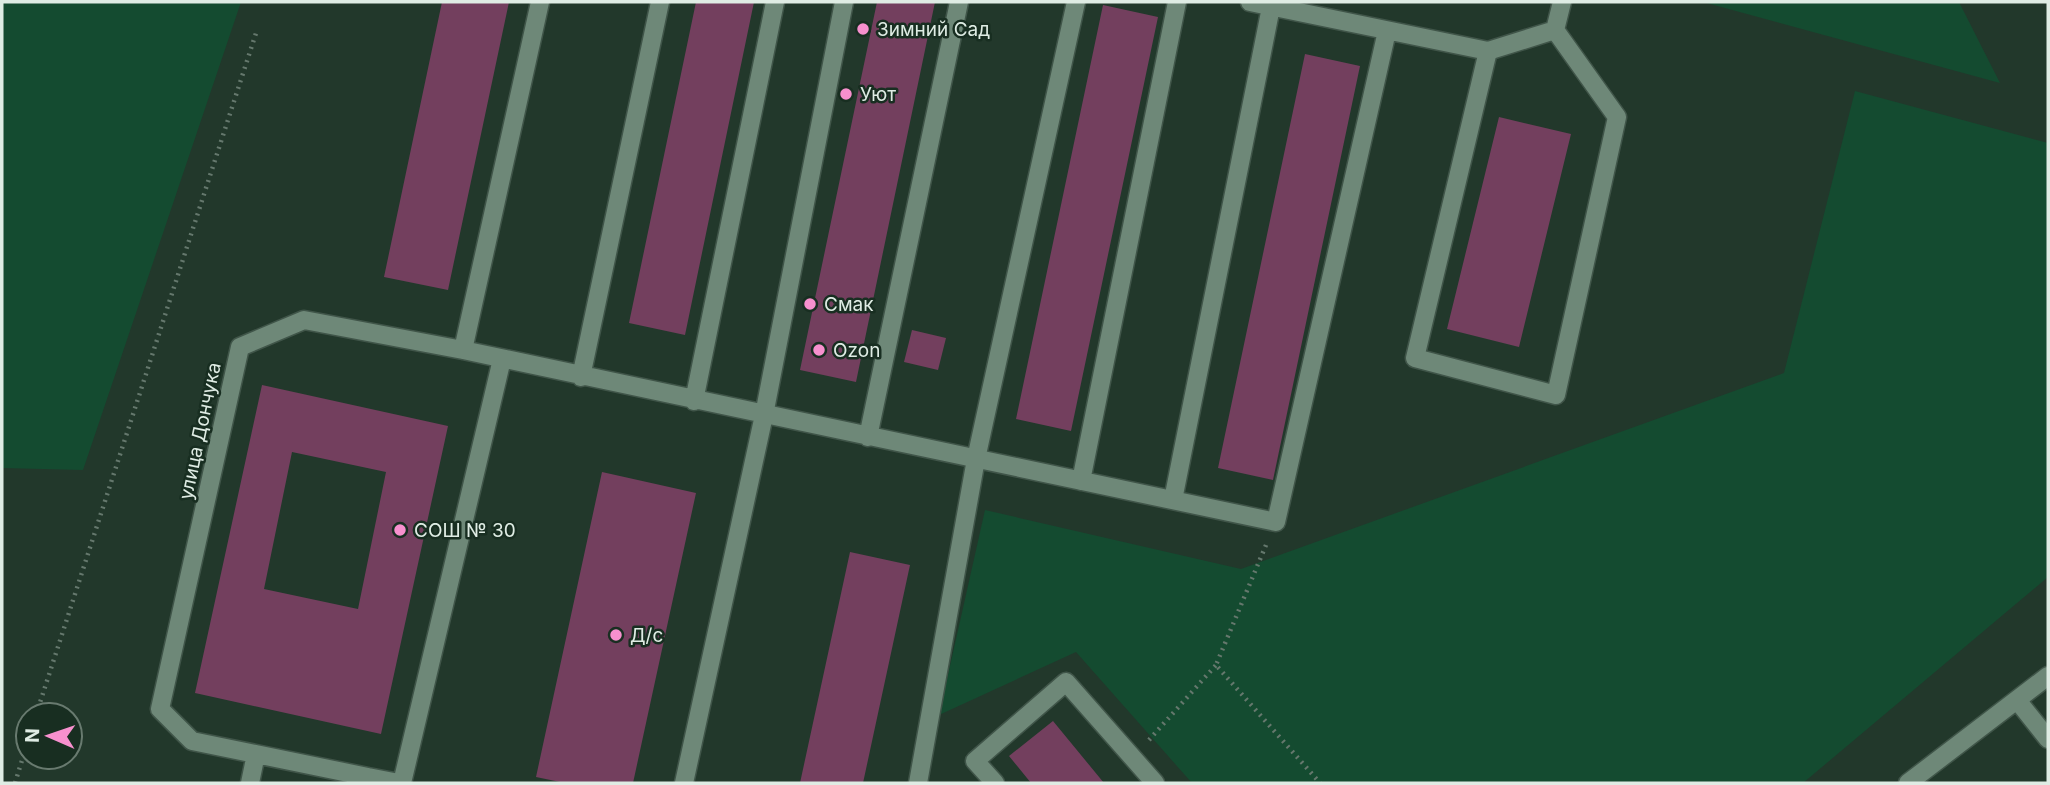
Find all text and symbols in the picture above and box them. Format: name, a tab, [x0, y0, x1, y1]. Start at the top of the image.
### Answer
place label: Зимний Сад	[877, 18, 990, 41]
marker: Зимний Сад	[855, 21, 871, 37]
place label: Уют	[860, 83, 896, 106]
marker: Уют	[838, 86, 854, 102]
place label: Смак	[824, 293, 874, 316]
marker: Смак	[802, 296, 818, 312]
place label: Ozon	[833, 339, 880, 362]
marker: Ozon	[811, 342, 827, 358]
street label: улица Дончука	[174, 360, 226, 502]
place label: СОШ № 30	[414, 519, 516, 542]
marker: СОШ № 30	[392, 522, 408, 538]
place label: Д/с	[630, 624, 663, 647]
marker: Д/с	[608, 627, 624, 643]
north arrow	[14, 701, 84, 771]
text: N	[21, 728, 44, 743]

